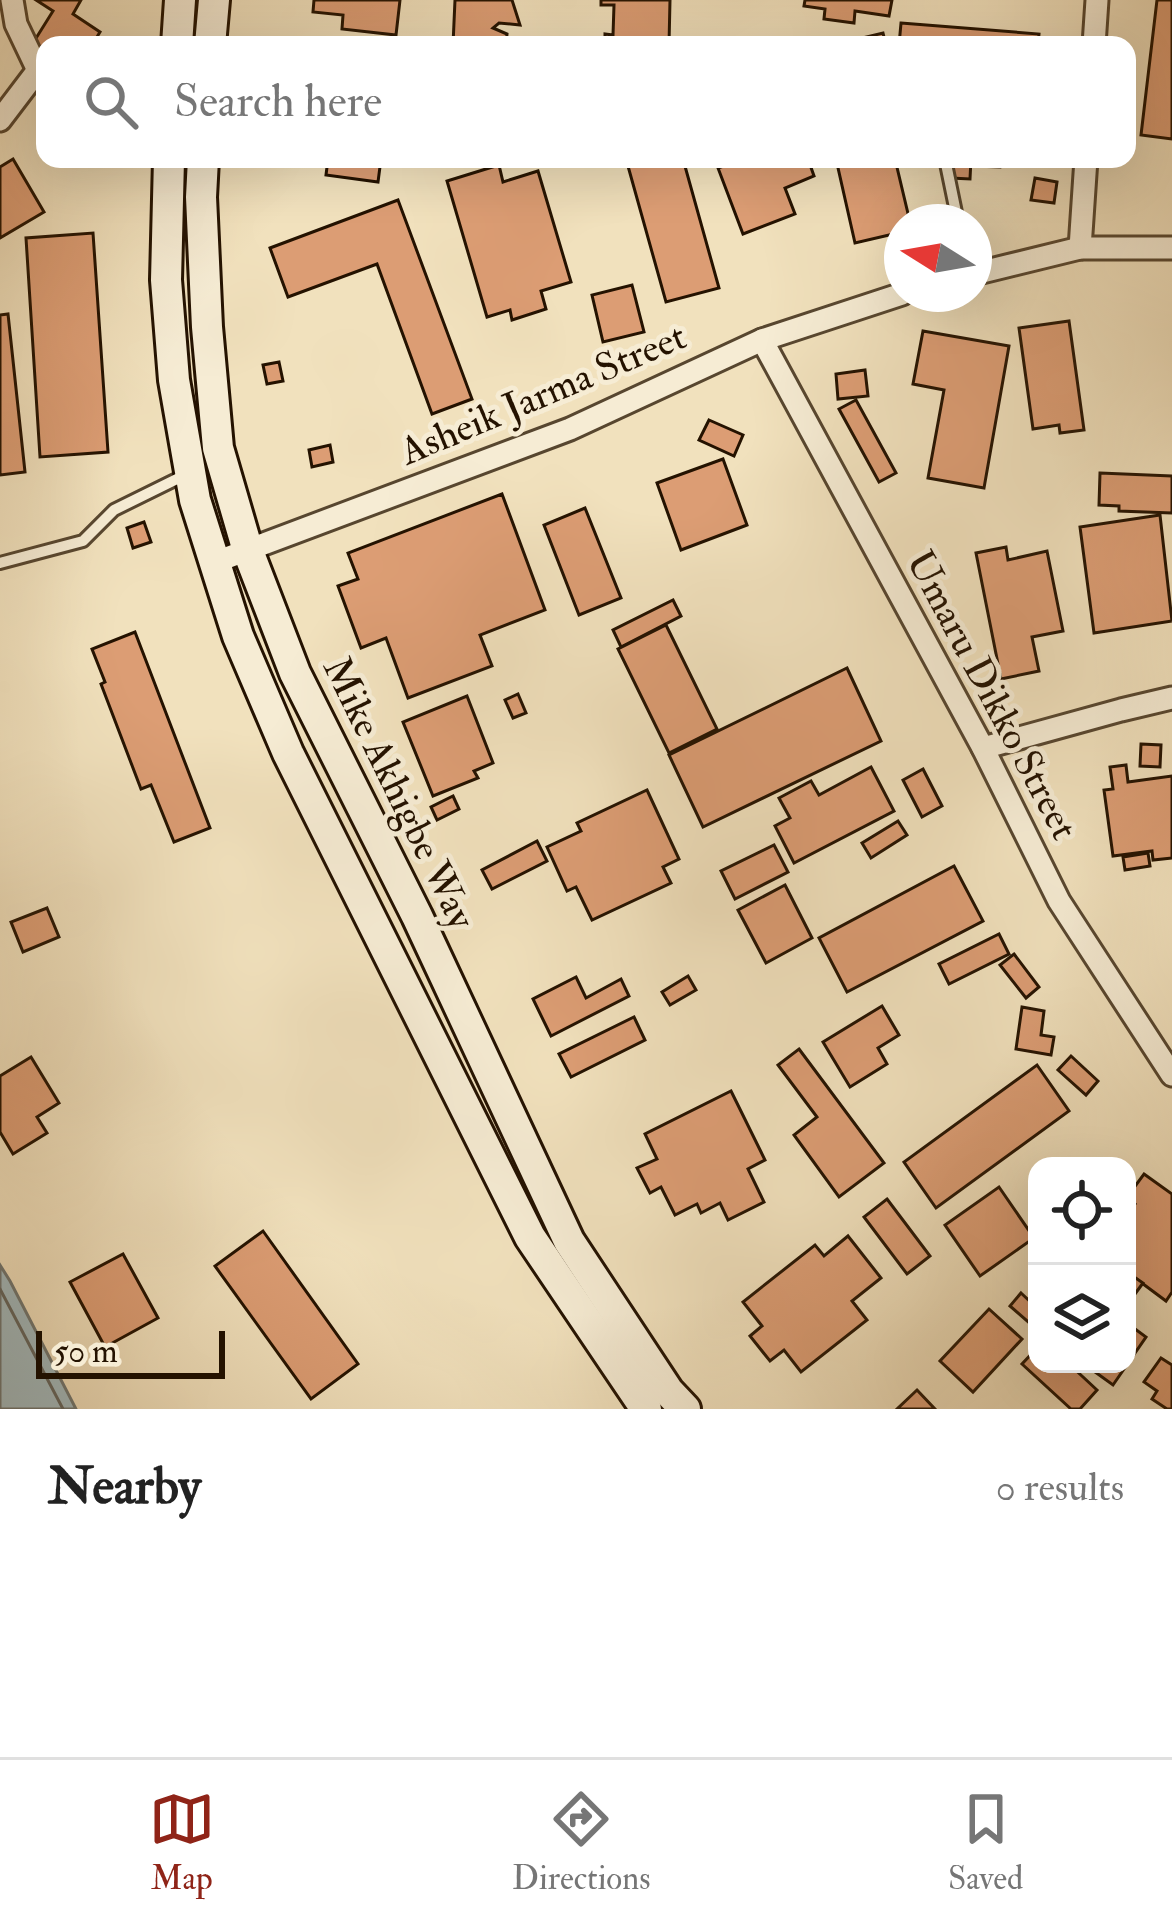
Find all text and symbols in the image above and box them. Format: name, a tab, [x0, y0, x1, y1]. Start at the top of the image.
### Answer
search box	[36, 36, 1136, 168]
icon: search	[78, 69, 144, 135]
text: Search here	[174, 74, 382, 130]
north arrow	[884, 204, 992, 312]
street label: Asheik Jarma Street	[392, 312, 693, 477]
street label: Umaru Dikko Street	[895, 542, 1089, 848]
street label: Mike Akhigbe Way	[312, 649, 486, 938]
map controls	[1028, 1157, 1136, 1373]
button: locate	[1028, 1157, 1136, 1265]
button: layers	[1028, 1265, 1136, 1373]
scale bar	[36, 1325, 225, 1378]
text: 50 m	[54, 1331, 118, 1372]
text: Nearby	[48, 1455, 201, 1519]
text: 0 results	[996, 1463, 1124, 1512]
tab: Map	[149, 1786, 215, 1899]
tab: Directions	[512, 1786, 651, 1899]
tab: Saved	[948, 1786, 1023, 1899]

